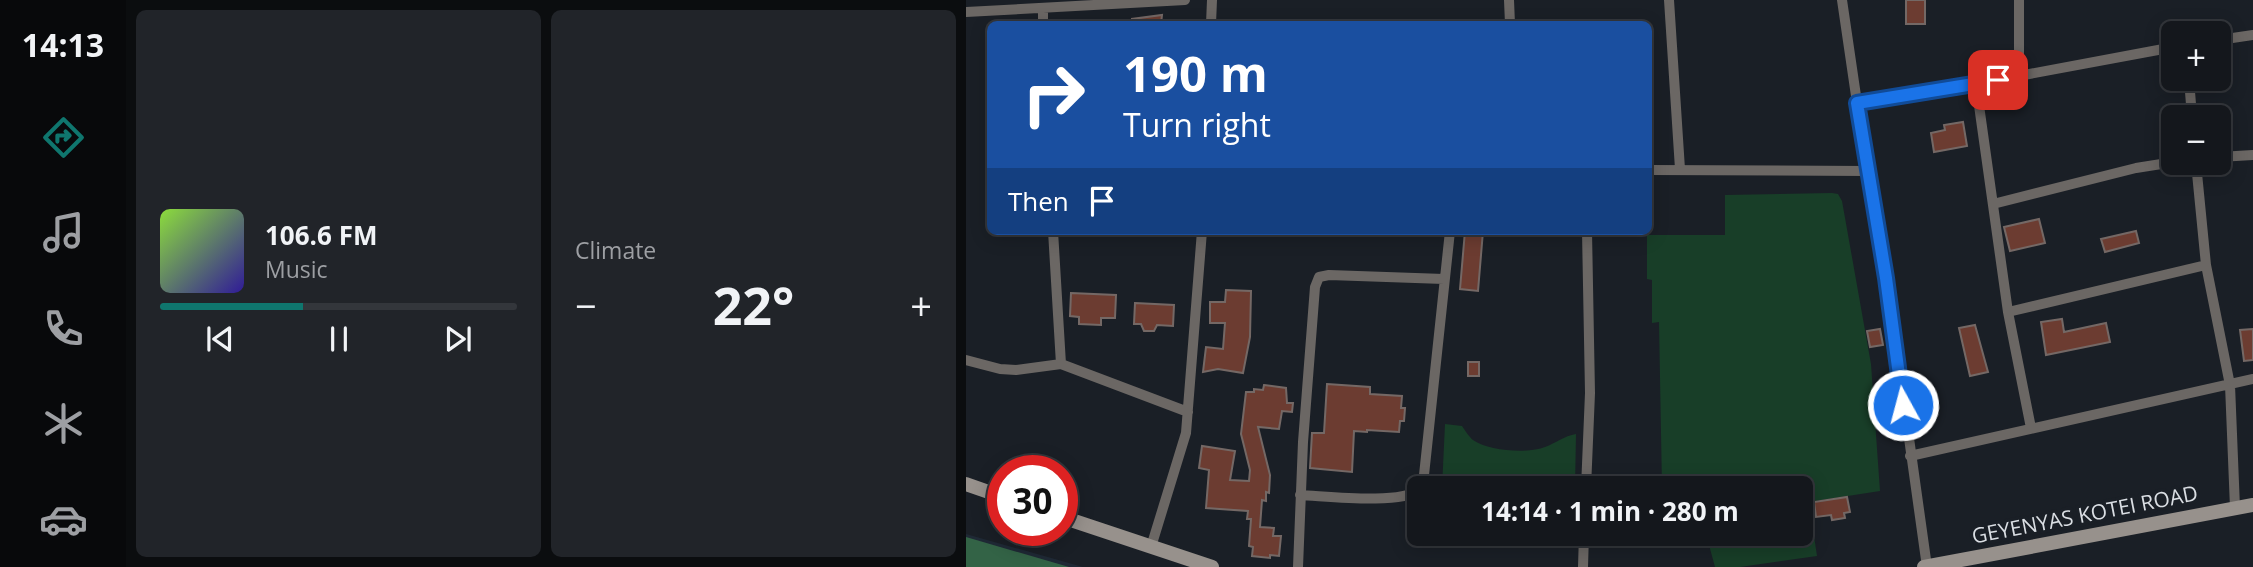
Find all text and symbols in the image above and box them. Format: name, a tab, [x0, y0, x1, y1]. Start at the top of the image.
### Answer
map controls	[2161, 21, 2231, 175]
button: +	[2161, 21, 2231, 91]
text: 14:13	[22, 23, 104, 66]
text: 190 m	[1123, 40, 1268, 106]
icon: right	[1008, 49, 1099, 140]
pin	[1968, 50, 2028, 110]
icon: arrive	[1979, 61, 2017, 99]
text: Turn right	[1123, 103, 1271, 146]
button: −	[2161, 105, 2231, 175]
icon: directions	[39, 113, 88, 162]
icon: arrive	[1083, 182, 1121, 220]
text: Then	[1008, 183, 1069, 219]
icon: music	[39, 208, 88, 257]
text: 106.6 FM	[265, 217, 377, 253]
text: Climate	[575, 234, 656, 266]
text: Music	[265, 253, 328, 285]
text: 22°	[713, 269, 794, 340]
text: −	[575, 279, 597, 331]
text: +	[910, 279, 932, 331]
icon: phone	[39, 304, 88, 353]
icon: previous	[201, 320, 239, 358]
icon: pause	[320, 320, 358, 358]
icon: next	[439, 320, 477, 358]
position arrow	[1866, 368, 1940, 442]
icon: climate	[39, 399, 88, 448]
speed limit sign: 30	[987, 455, 1078, 546]
street label: GEYENYAS KOTEI ROAD	[1969, 478, 2200, 550]
text: 14:14 · 1 min · 280 m	[1481, 493, 1739, 529]
icon: car	[39, 495, 88, 544]

